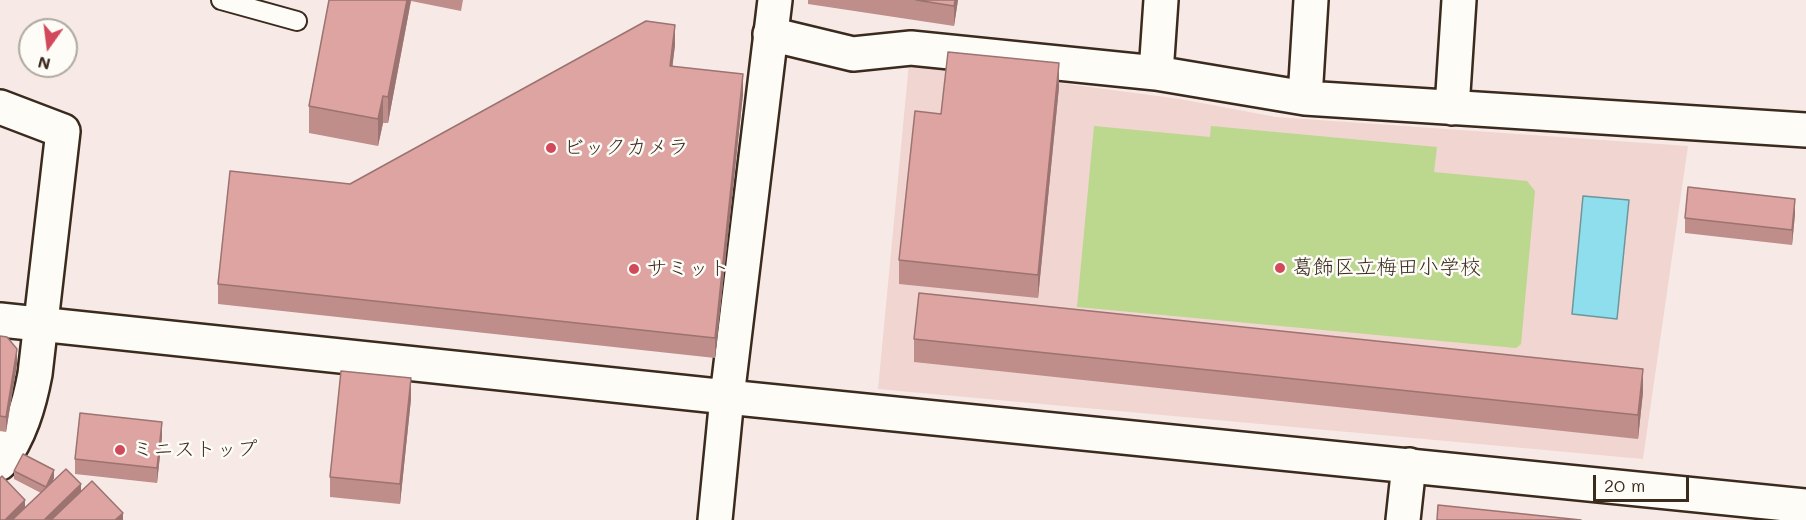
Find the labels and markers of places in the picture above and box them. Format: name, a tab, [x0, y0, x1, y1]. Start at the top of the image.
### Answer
place label: ビックカメラ	[563, 135, 689, 161]
marker: ビックカメラ	[544, 141, 558, 155]
place label: 葛飾区立梅田小学校	[1292, 255, 1481, 281]
place label: サミット	[646, 256, 730, 282]
marker: 葛飾区立梅田小学校	[1273, 261, 1287, 275]
marker: サミット	[627, 262, 641, 276]
place label: ミニストップ	[132, 437, 258, 463]
marker: ミニストップ	[113, 443, 127, 457]

